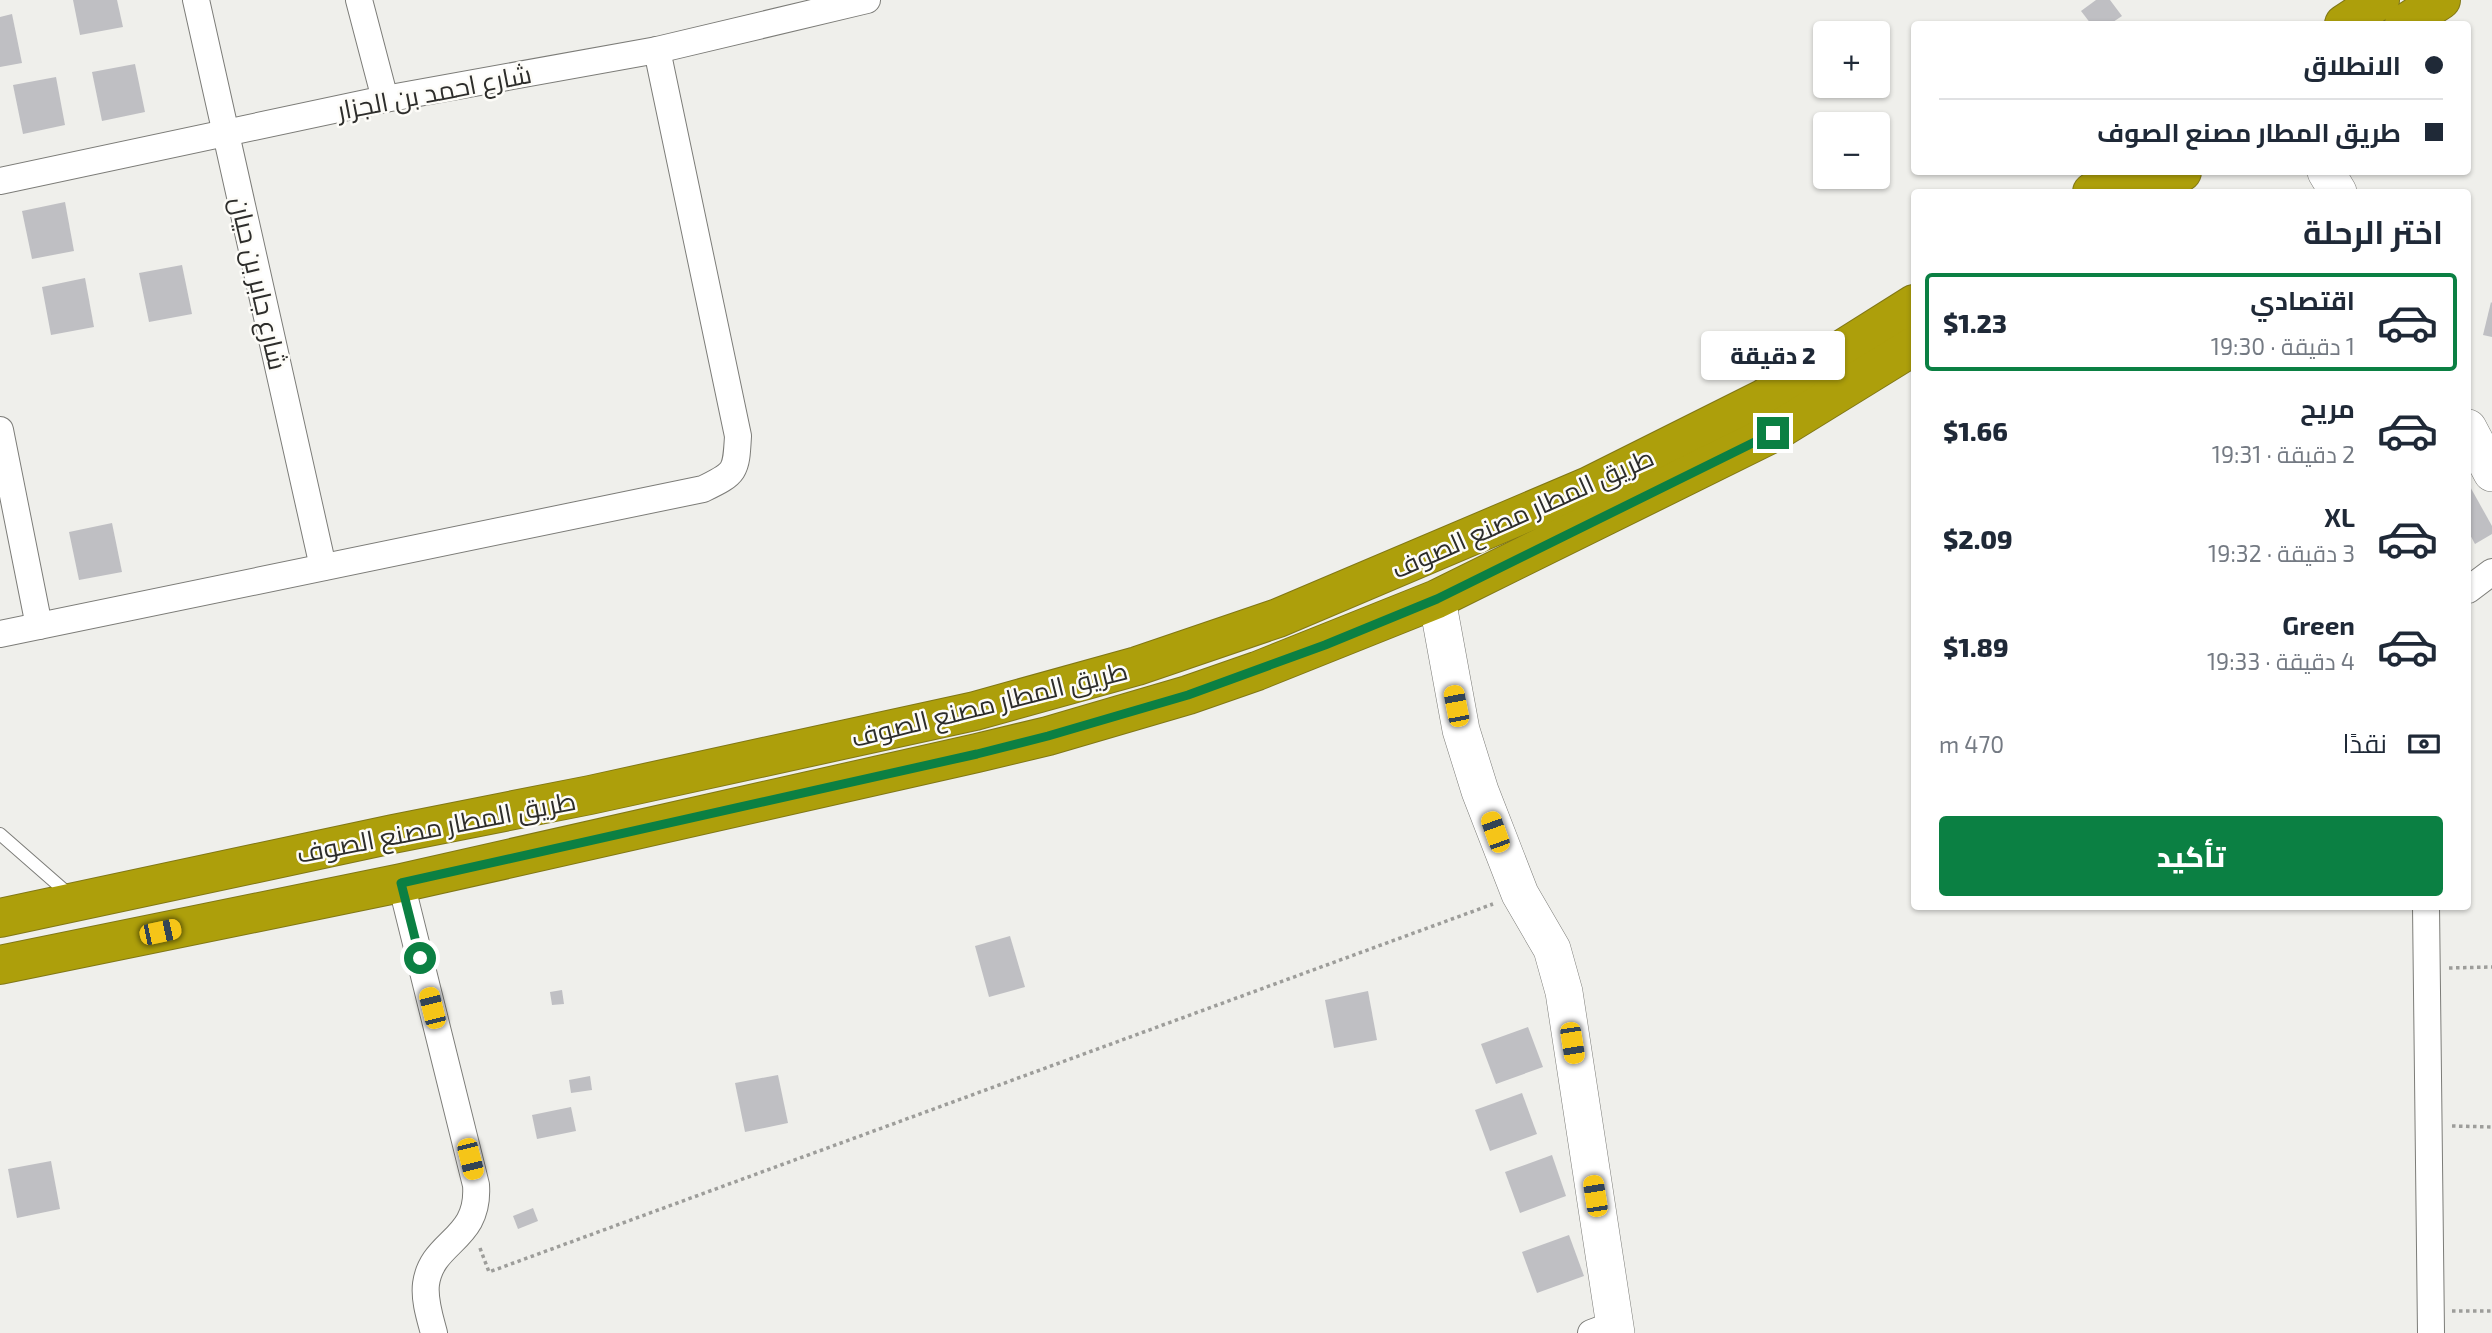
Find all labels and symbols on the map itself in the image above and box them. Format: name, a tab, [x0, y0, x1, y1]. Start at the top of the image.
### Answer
street label: شارع احمد بن الجزار	[332, 57, 534, 128]
street label: شارع جابر بن حيان	[222, 193, 295, 373]
callout: 2 دقيقة	[1701, 332, 1845, 380]
route end	[1757, 417, 1789, 449]
street label: طريق المطار مصنع الصوف	[1386, 440, 1659, 587]
street label: طريق المطار مصنع الصوف	[848, 654, 1131, 755]
car	[1442, 683, 1471, 729]
street label: طريق المطار مصنع الصوف	[294, 784, 579, 871]
car	[1478, 809, 1513, 855]
car	[138, 917, 183, 947]
route start	[404, 942, 436, 974]
car	[417, 985, 448, 1031]
car	[1559, 1021, 1586, 1065]
car	[455, 1136, 486, 1182]
car	[1582, 1174, 1609, 1218]

